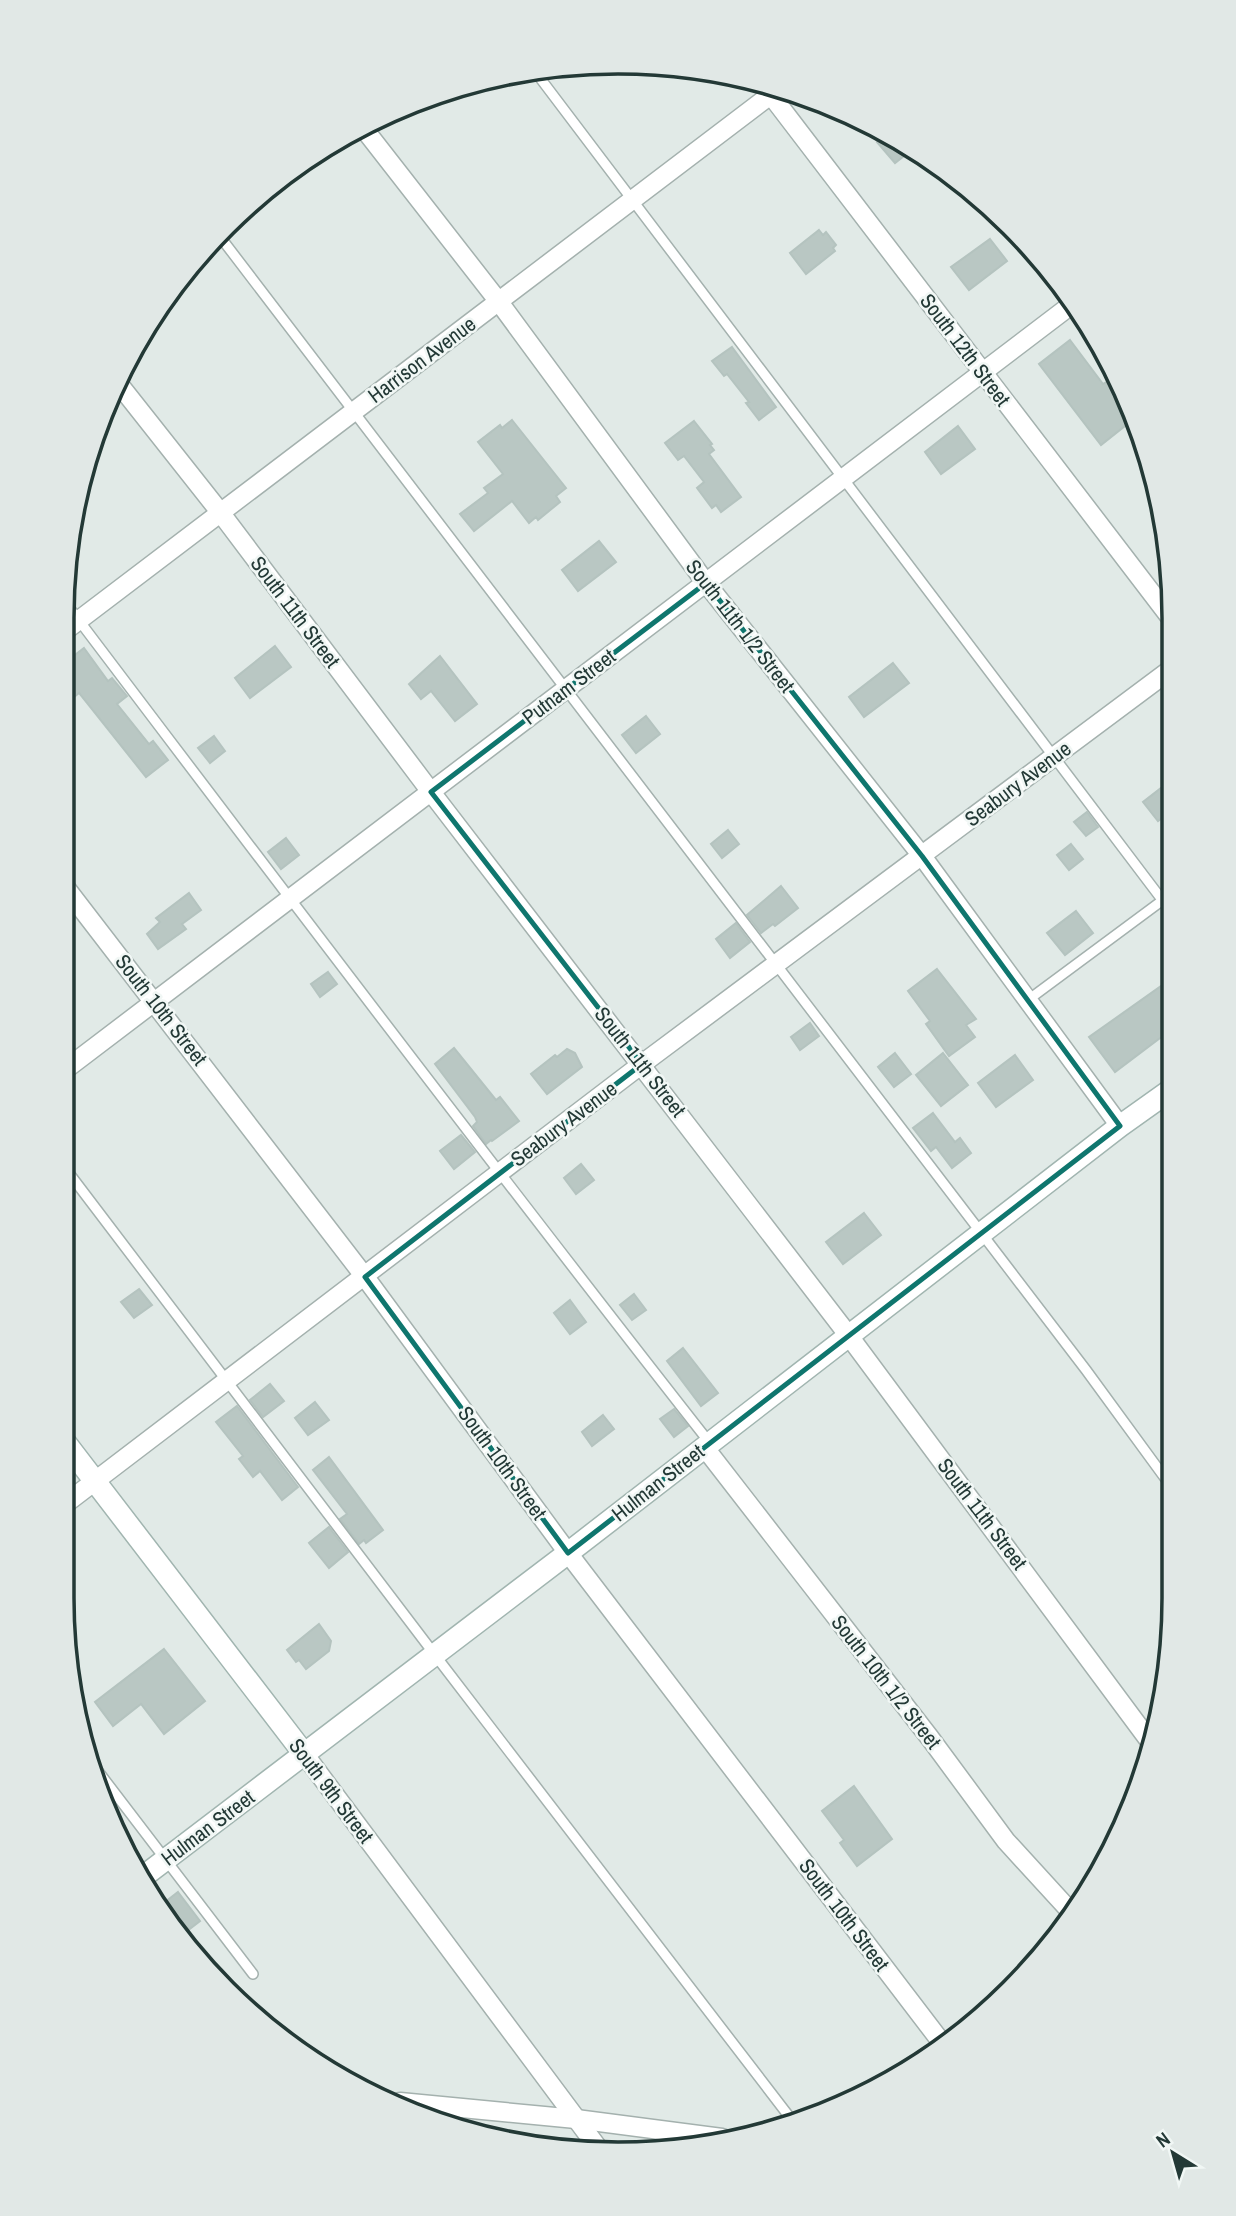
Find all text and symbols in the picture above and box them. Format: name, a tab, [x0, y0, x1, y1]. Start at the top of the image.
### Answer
street label: South 12th Street	[913, 287, 1017, 412]
street label: Harrison Avenue	[362, 310, 482, 410]
street label: South 11th Street	[244, 550, 347, 674]
street label: South 11th 1/2 Street	[679, 553, 802, 698]
street label: Putnam Street	[516, 642, 622, 731]
street label: Seabury Avenue	[959, 734, 1077, 833]
street label: South 10th Street	[109, 948, 214, 1072]
street label: South 11th Street	[588, 1000, 693, 1123]
street label: Seabury Avenue	[505, 1074, 623, 1173]
street label: South 10th Street	[451, 1400, 554, 1526]
street label: Hulman Street	[605, 1437, 710, 1528]
street label: South 11th Street	[931, 1452, 1034, 1576]
street label: South 10th 1/2 Street	[825, 1609, 948, 1755]
street label: South 9th Street	[282, 1732, 381, 1849]
street label: Hulman Street	[155, 1783, 261, 1872]
street label: South 10th Street	[792, 1852, 896, 1977]
north arrow	[1138, 2118, 1208, 2188]
text: N	[1150, 2126, 1175, 2153]

